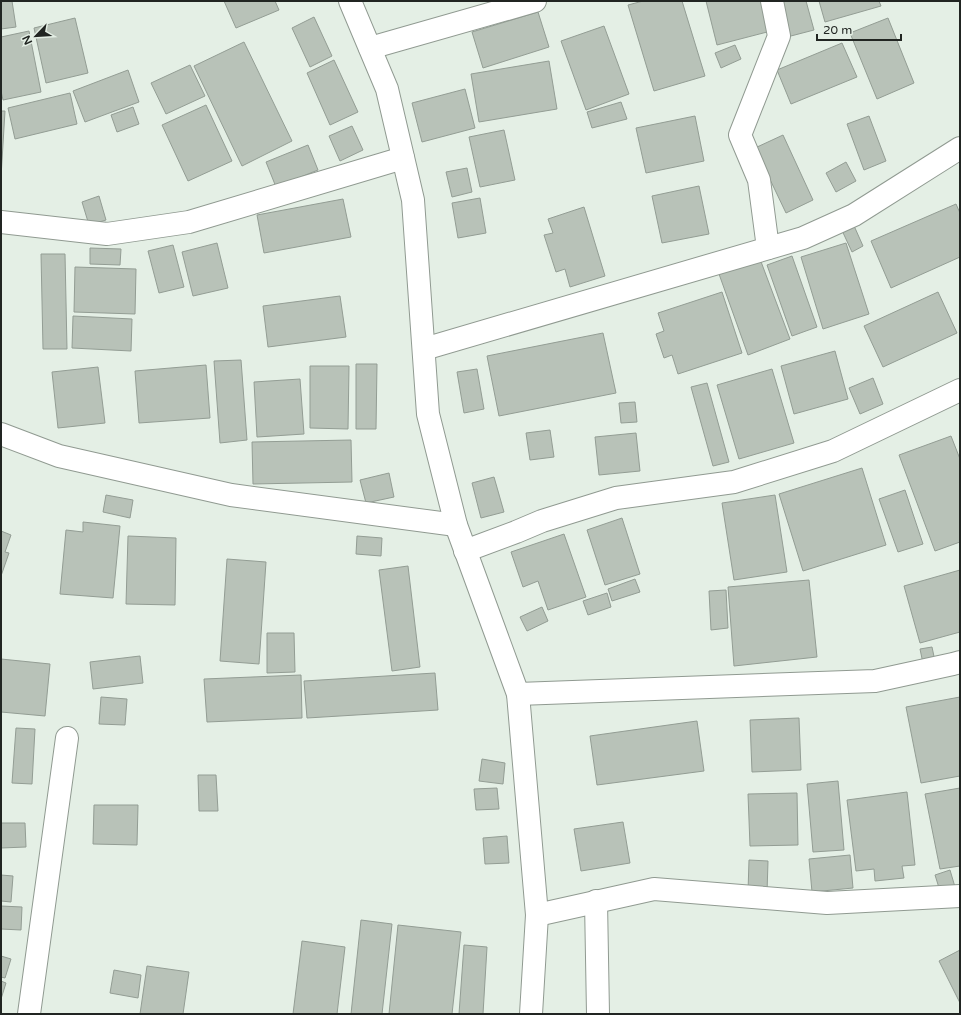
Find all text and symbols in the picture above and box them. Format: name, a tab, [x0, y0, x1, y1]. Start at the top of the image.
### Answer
north arrow	[16, 16, 56, 56]
scale bar	[817, 16, 901, 42]
text: 20 m	[823, 23, 852, 37]
text: N	[20, 33, 35, 47]

